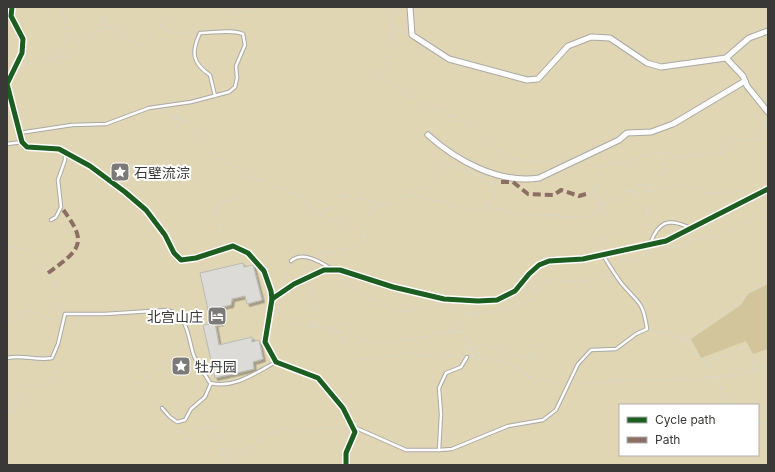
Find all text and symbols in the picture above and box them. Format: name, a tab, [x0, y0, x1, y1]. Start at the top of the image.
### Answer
place icon: 石壁流淙	[109, 161, 131, 183]
place label: 石壁流淙	[134, 164, 190, 181]
hotel icon: 北宫山庄	[206, 305, 228, 327]
place label: 北宫山庄	[147, 308, 203, 325]
place icon: 牡丹园	[170, 355, 192, 377]
place label: 牡丹园	[195, 358, 237, 375]
legend	[619, 404, 759, 456]
text: Cycle path	[655, 412, 716, 427]
text: Path	[655, 432, 680, 447]

